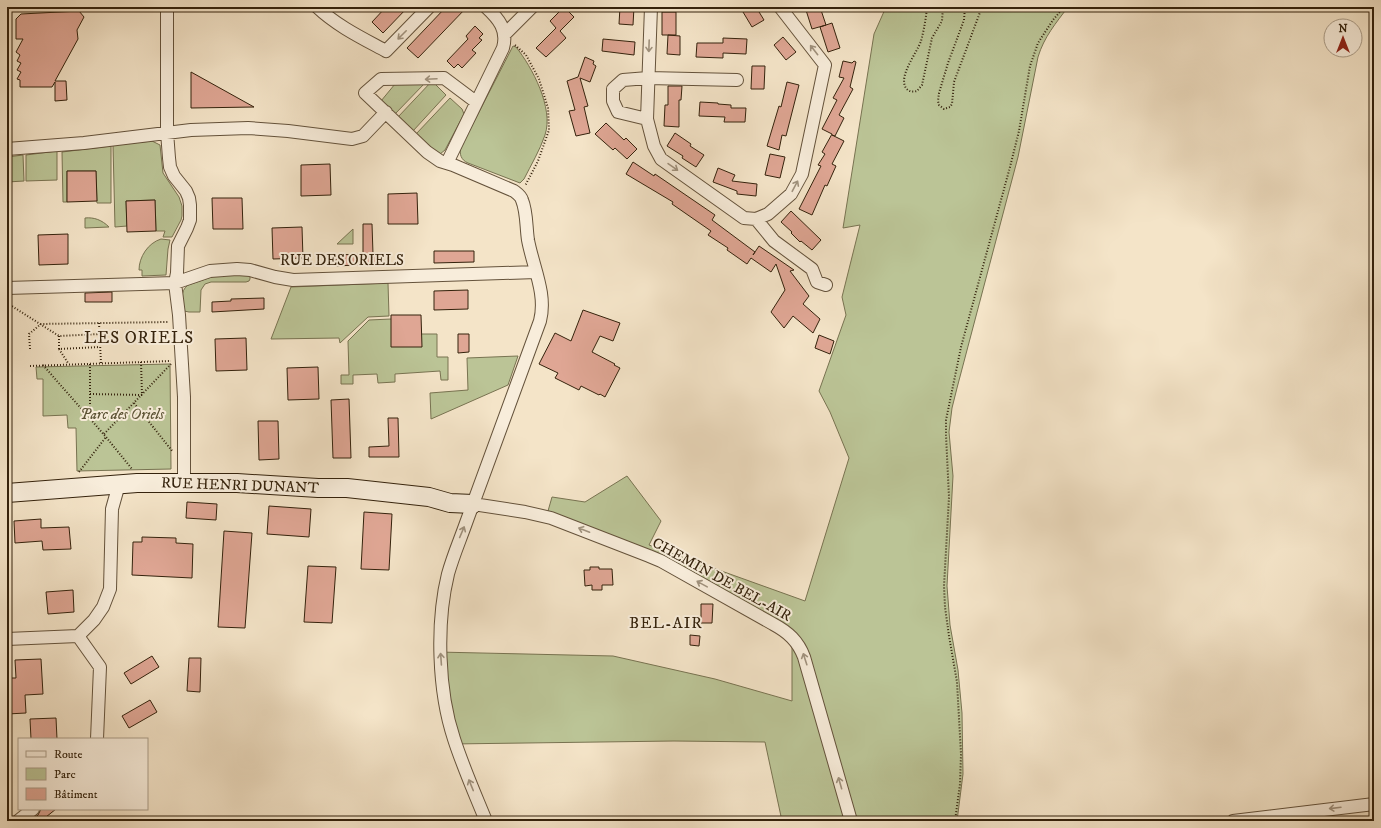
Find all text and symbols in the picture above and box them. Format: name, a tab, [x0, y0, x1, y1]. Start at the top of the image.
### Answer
north arrow	[1323, 18, 1363, 58]
text: N	[1338, 22, 1348, 36]
one-way arrow	[397, 30, 407, 40]
one-way arrow	[646, 39, 653, 52]
one-way arrow	[810, 45, 818, 56]
one-way arrow	[425, 75, 438, 82]
one-way arrow	[667, 163, 678, 171]
one-way arrow	[792, 180, 799, 192]
street label: RUE DES ORIELS	[280, 251, 404, 270]
district label: LES ORIELS	[84, 327, 194, 349]
park label: Parc des Oriels	[80, 405, 164, 424]
street label: RUE HENRI DUNANT	[161, 473, 320, 498]
one-way arrow	[578, 526, 590, 534]
one-way arrow	[459, 527, 467, 539]
street label: CHEMIN DE BEL-AIR	[649, 533, 795, 625]
one-way arrow	[696, 580, 708, 587]
district label: BEL-AIR	[629, 612, 703, 632]
one-way arrow	[438, 653, 445, 666]
one-way arrow	[800, 653, 808, 665]
legend	[18, 738, 148, 810]
text: Route	[54, 747, 82, 762]
text: Parc	[54, 767, 76, 782]
one-way arrow	[836, 777, 844, 790]
one-way arrow	[467, 779, 475, 791]
text: Bâtiment	[54, 787, 98, 802]
one-way arrow	[1329, 804, 1342, 812]

